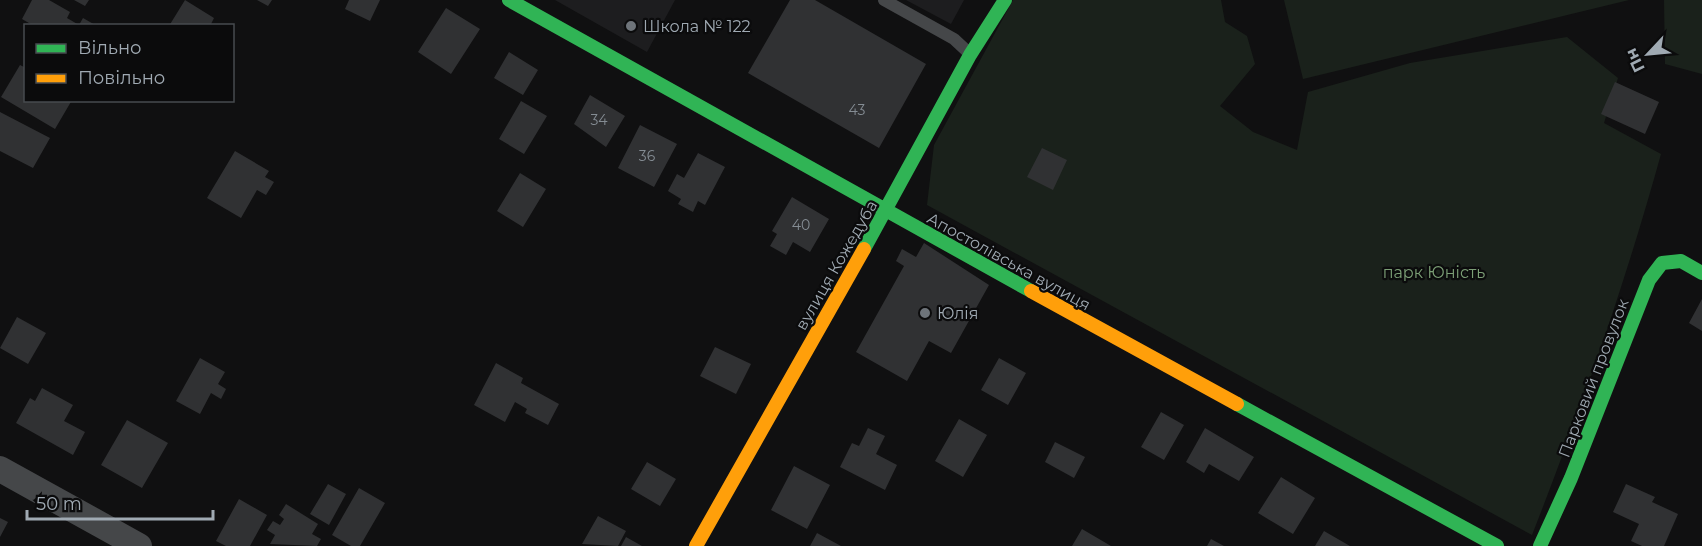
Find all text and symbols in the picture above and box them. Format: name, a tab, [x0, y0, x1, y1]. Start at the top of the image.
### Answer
place label: Школа № 122	[643, 17, 751, 36]
marker: Школа № 122	[624, 19, 638, 33]
legend	[24, 24, 234, 102]
north arrow	[1618, 24, 1678, 84]
text: Вільно	[78, 37, 142, 59]
text: Пн	[1621, 45, 1649, 75]
text: Повільно	[78, 67, 165, 89]
house number: 43	[849, 101, 866, 119]
house number: 34	[590, 111, 608, 129]
house number: 36	[639, 147, 656, 165]
street label: вулиця Кожедуба	[792, 197, 881, 333]
street label: Апостолівська вулиця	[924, 209, 1094, 314]
house number: 40	[792, 216, 810, 234]
park label: парк Юність	[1383, 263, 1485, 282]
street label: Парковий провулок	[1554, 295, 1633, 460]
place label: Юлія	[937, 304, 978, 323]
marker: Юлія	[918, 306, 932, 320]
scale bar	[27, 483, 213, 521]
text: 50 m	[36, 493, 82, 515]

